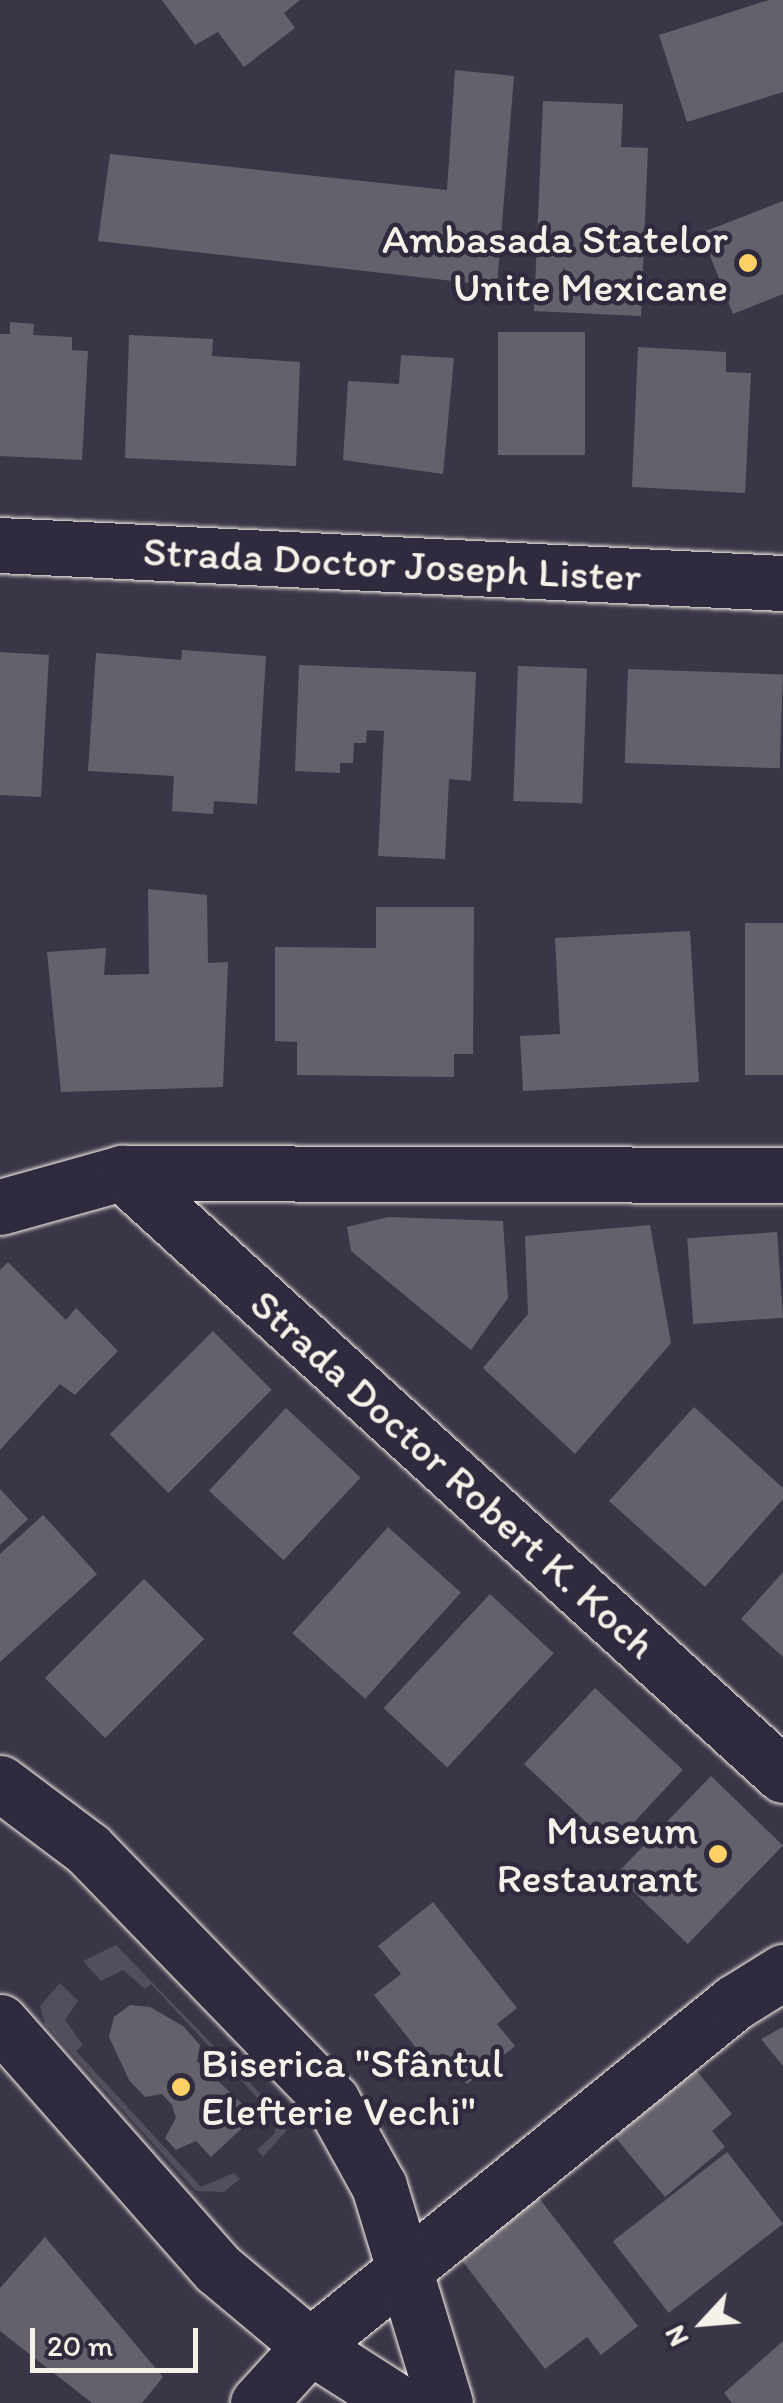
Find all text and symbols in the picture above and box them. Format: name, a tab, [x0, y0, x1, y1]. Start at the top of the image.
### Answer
place label: Ambasada Statelor Unite Mexicane	[381, 214, 728, 312]
marker: Ambasada Statelor Unite Mexicane	[737, 252, 759, 274]
street label: Strada Doctor Joseph Lister	[142, 526, 642, 602]
street label: Strada Doctor Robert K. Koch	[240, 1279, 666, 1669]
place label: Museum Restaurant	[496, 1805, 698, 1904]
marker: Museum Restaurant	[707, 1843, 729, 1865]
place label: Biserica "Sfântul Elefterie Vechi"	[201, 2038, 504, 2136]
marker: Biserica "Sfântul Elefterie Vechi"	[170, 2076, 192, 2098]
north arrow	[653, 2273, 753, 2373]
scale bar	[35, 2308, 202, 2370]
text: N	[657, 2320, 695, 2352]
text: 20 m	[47, 2327, 113, 2364]

